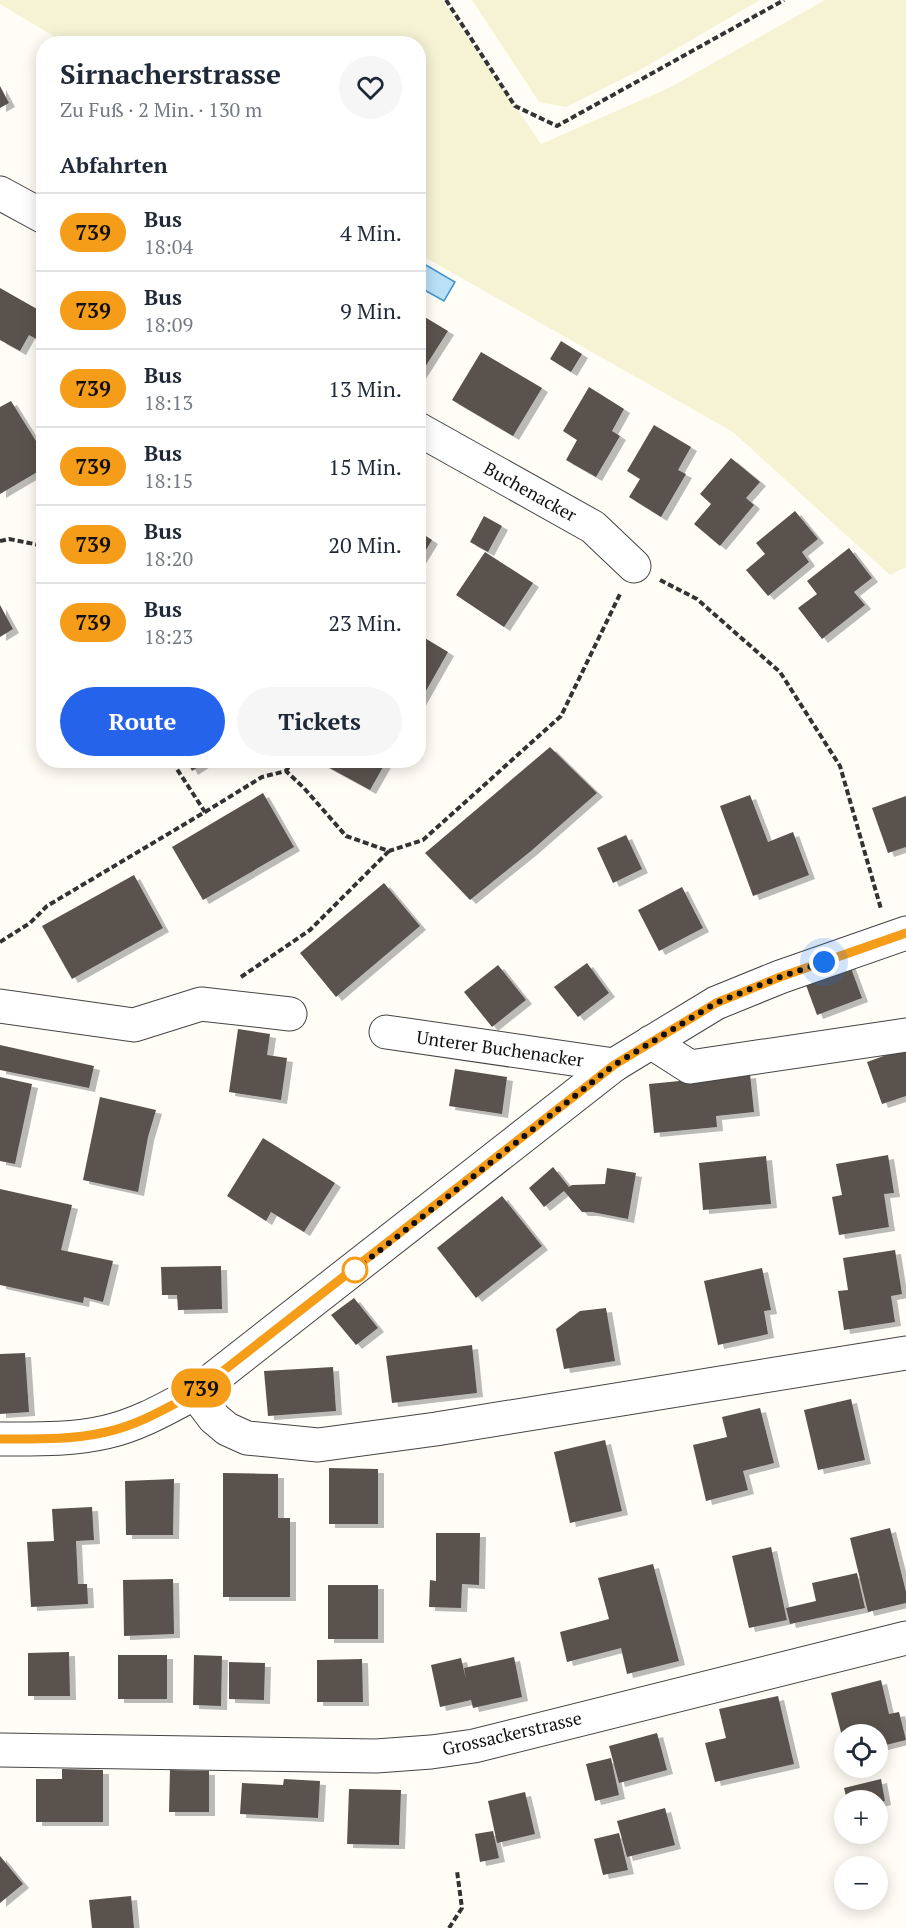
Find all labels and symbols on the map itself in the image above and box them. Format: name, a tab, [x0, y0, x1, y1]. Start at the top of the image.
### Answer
street label: Buchenacker	[480, 456, 581, 527]
your location	[809, 947, 839, 977]
street label: Unterer Buchenacker	[415, 1024, 585, 1072]
unlabelled marker	[342, 1257, 368, 1283]
line badge: 739	[166, 1368, 236, 1408]
street label: Grossackerstrasse	[440, 1705, 584, 1761]

